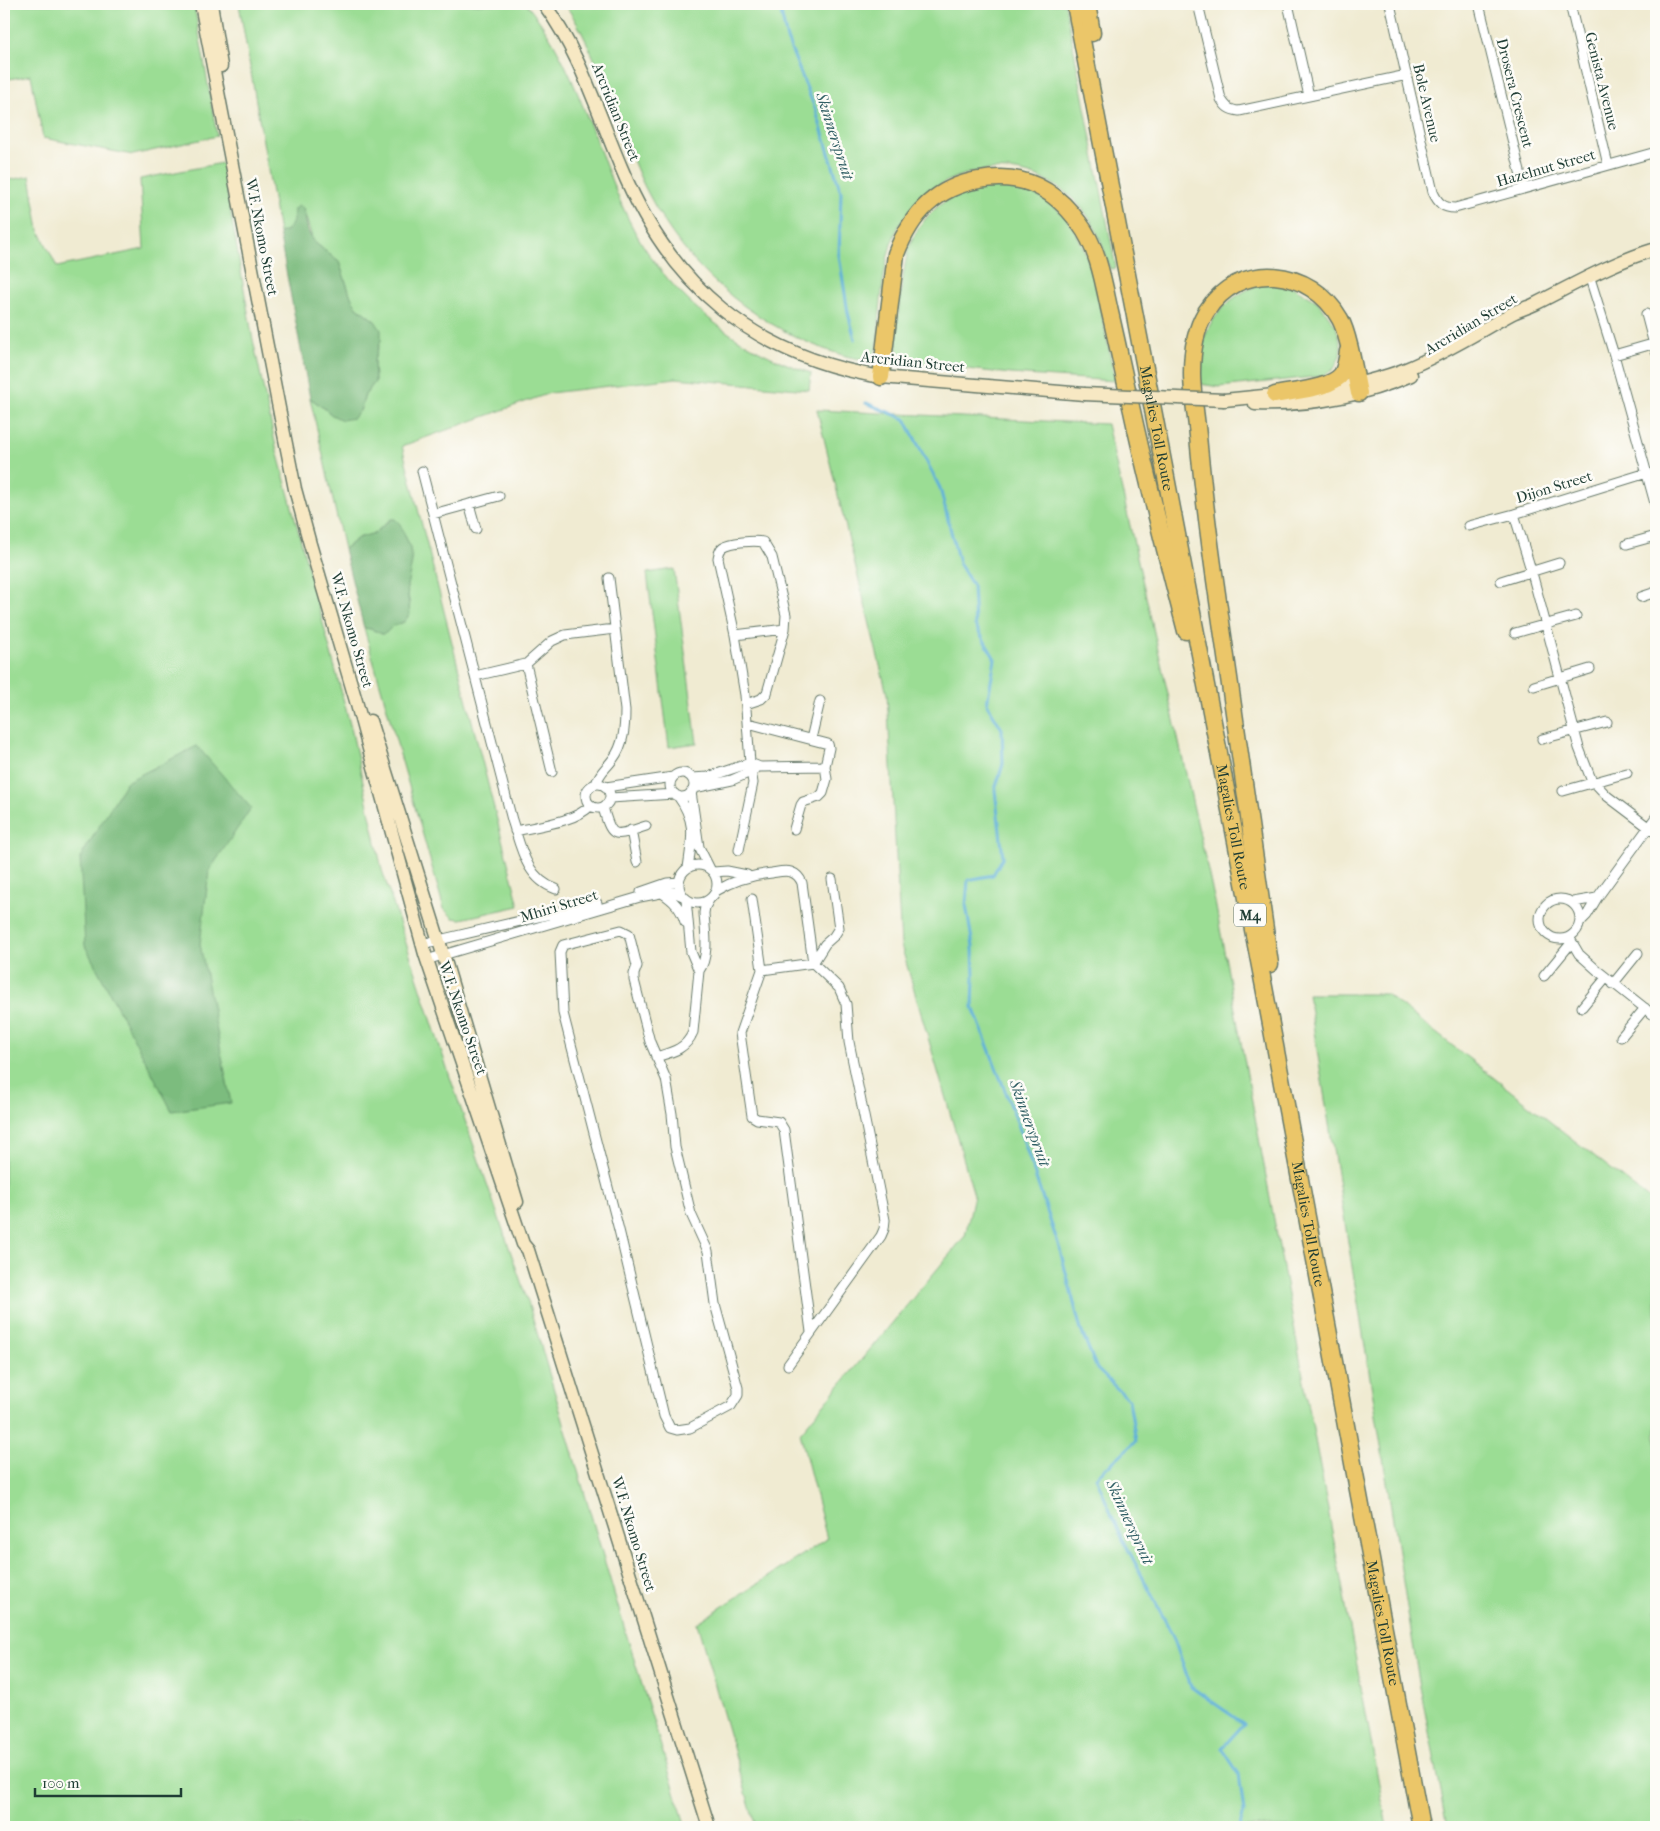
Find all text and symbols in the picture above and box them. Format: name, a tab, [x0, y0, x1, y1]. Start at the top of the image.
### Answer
street label: Genista Avenue	[1581, 30, 1623, 133]
street label: Drosera Crescent	[1493, 36, 1537, 150]
street label: Arcridian Street	[588, 59, 644, 164]
street label: Bole Avenue	[1409, 62, 1445, 145]
water label: Skinnerspruit	[812, 89, 858, 183]
street label: Hazelnut Street	[1494, 145, 1598, 191]
street label: W.F. Nkomo Street	[242, 176, 282, 298]
street label: Arcridian Street	[1421, 289, 1521, 359]
street label: Arcridian Street	[859, 347, 967, 376]
street label: Magalies Toll Route	[1136, 364, 1178, 493]
street label: Dijon Street	[1514, 467, 1595, 507]
street label: W.F. Nkomo Street	[327, 569, 377, 690]
street label: Magalies Toll Route	[1212, 763, 1254, 892]
street label: Mhiri Street	[518, 885, 601, 926]
road number: M4	[1234, 904, 1266, 926]
street label: W.F. Nkomo Street	[435, 958, 491, 1078]
water label: Skinnerspruit	[1005, 1076, 1055, 1170]
street label: Magalies Toll Route	[1288, 1160, 1329, 1289]
street label: W.F. Nkomo Street	[608, 1473, 660, 1594]
water label: Skinnerspruit	[1102, 1476, 1158, 1568]
street label: Magalies Toll Route	[1362, 1559, 1404, 1688]
scale bar	[35, 1766, 181, 1798]
text: 100 m	[42, 1774, 80, 1792]

